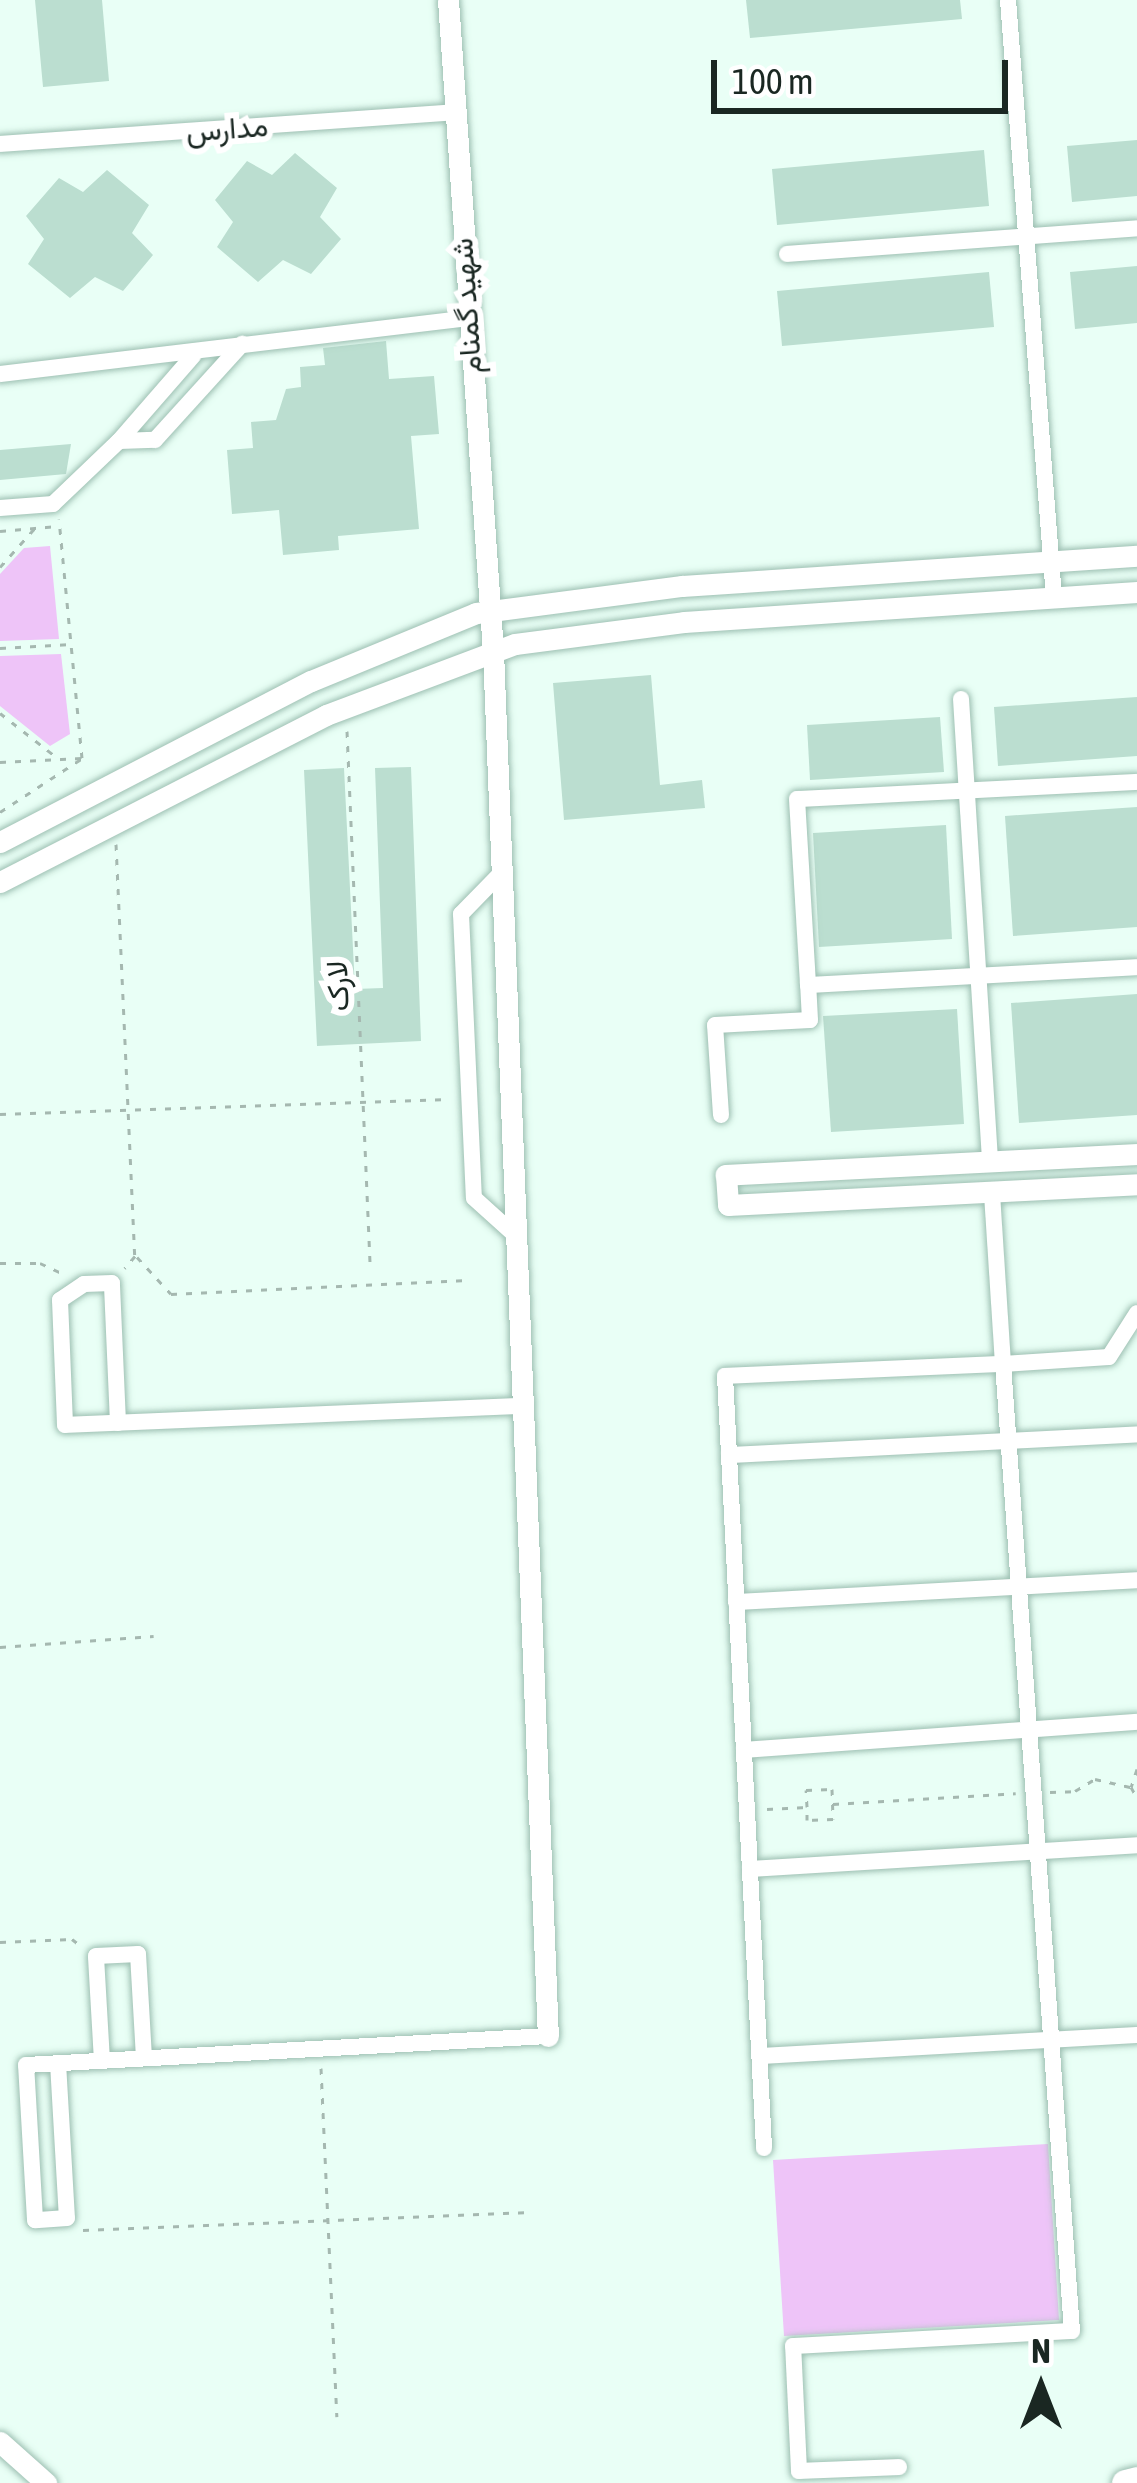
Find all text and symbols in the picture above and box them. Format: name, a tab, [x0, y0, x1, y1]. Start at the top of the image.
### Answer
scale bar	[717, 36, 1014, 110]
text: 100 m	[732, 60, 814, 102]
street label: مدارس	[185, 107, 269, 149]
street label: شهید گمنام	[443, 237, 489, 375]
street label: لارک	[318, 960, 356, 1012]
north arrow	[981, 2327, 1101, 2447]
text: N	[1031, 2332, 1051, 2370]

